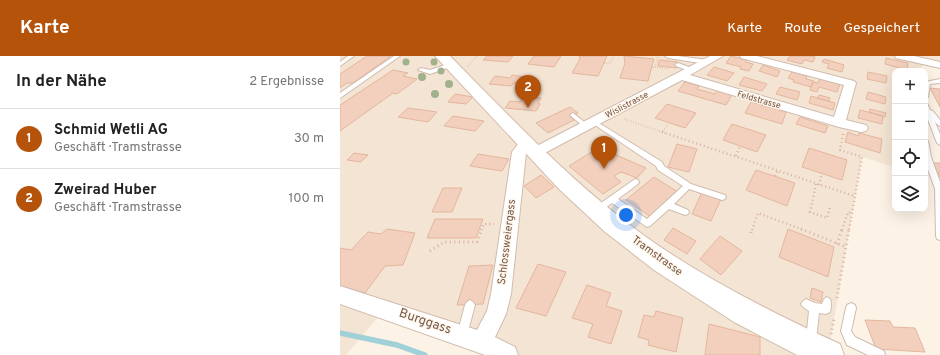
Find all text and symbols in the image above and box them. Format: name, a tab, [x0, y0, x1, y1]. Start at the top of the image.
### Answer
text: Karte	[20, 16, 70, 40]
text: Karte	[727, 20, 762, 37]
text: Route	[784, 20, 821, 37]
text: Gespeichert	[843, 20, 920, 37]
map controls	[892, 68, 928, 212]
button: +	[892, 68, 928, 104]
text: In der Nähe	[16, 71, 107, 93]
text: 2 Ergebnisse	[249, 74, 324, 90]
pin: 2	[515, 75, 541, 108]
street label: Wislistrasse	[604, 89, 651, 121]
street label: Feldstrasse	[736, 89, 782, 112]
button: −	[892, 104, 928, 140]
text: Schmid Wetli AG	[54, 121, 168, 140]
text: 1	[26, 131, 32, 147]
text: 30 m	[294, 131, 324, 147]
pin: 1	[591, 136, 617, 169]
text: Geschäft · Tramstrasse	[54, 140, 182, 156]
button: locate	[892, 140, 928, 176]
button: layers	[892, 176, 928, 212]
text: Zweirad Huber	[54, 181, 157, 200]
text: 2	[25, 191, 33, 207]
text: 100 m	[288, 191, 324, 207]
street label: Schlossweiergass	[495, 198, 519, 286]
text: Geschäft · Tramstrasse	[54, 200, 182, 216]
your location	[616, 205, 636, 225]
street label: Tramstrasse	[629, 233, 685, 279]
street label: Burggass	[397, 306, 453, 338]

